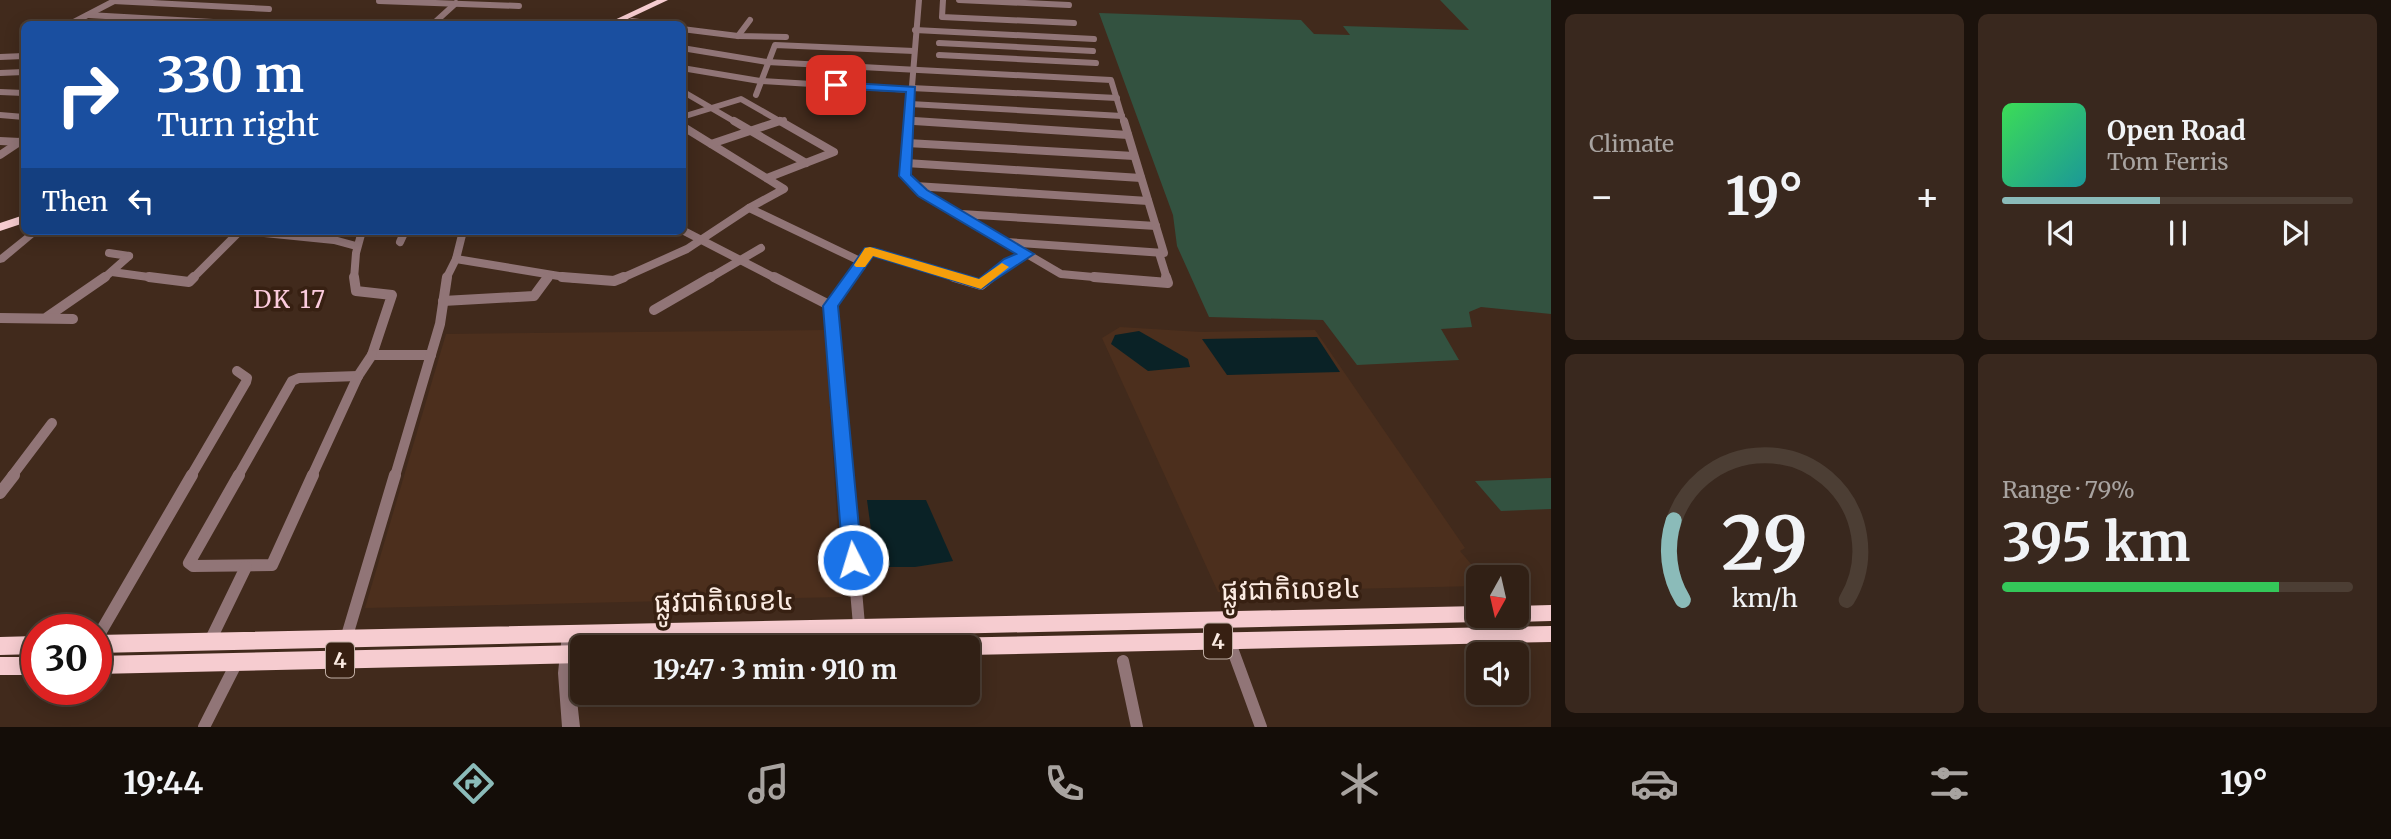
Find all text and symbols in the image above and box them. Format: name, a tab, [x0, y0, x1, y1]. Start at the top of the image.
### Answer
text: 330 m	[157, 44, 304, 105]
icon: right	[42, 49, 133, 140]
pin	[806, 55, 866, 115]
icon: arrive	[817, 66, 855, 104]
text: Turn right	[157, 105, 319, 145]
text: Open Road	[2107, 114, 2246, 147]
text: Climate	[1589, 129, 1674, 158]
text: Tom Ferris	[2107, 147, 2229, 176]
text: 19°	[1726, 164, 1804, 229]
text: −	[1589, 173, 1614, 220]
text: +	[1915, 173, 1940, 220]
icon: left	[122, 182, 160, 220]
text: Then	[42, 185, 108, 218]
icon: previous	[2042, 214, 2080, 252]
icon: pause	[2159, 214, 2197, 252]
icon: next	[2276, 214, 2314, 252]
district label: DK 17	[253, 284, 327, 315]
text: Range · 79%	[2002, 475, 2135, 504]
text: 29	[1721, 498, 1808, 590]
text: 395 km	[2002, 510, 2190, 575]
position arrow	[816, 523, 890, 597]
north arrow	[1466, 565, 1530, 628]
map controls	[1466, 565, 1529, 705]
street label: ផ្លូវជាតិលេខ៤	[1221, 570, 1362, 616]
text: km/h	[1731, 581, 1798, 613]
street label: ផ្លូវជាតិលេខ៤	[654, 582, 795, 628]
speed limit sign: 30	[21, 614, 112, 705]
road number: 4	[1204, 624, 1232, 658]
road number: 4	[326, 642, 354, 678]
button: sound	[1466, 642, 1529, 705]
text: 19:47 · 3 min · 910 m	[653, 653, 897, 686]
icon: directions	[449, 759, 498, 808]
icon: music	[744, 759, 793, 808]
icon: phone	[1040, 759, 1089, 808]
icon: climate	[1335, 759, 1384, 808]
icon: car	[1630, 759, 1679, 808]
icon: filters	[1925, 759, 1974, 808]
text: 19:44	[123, 763, 203, 803]
text: 19°	[2220, 763, 2268, 803]

